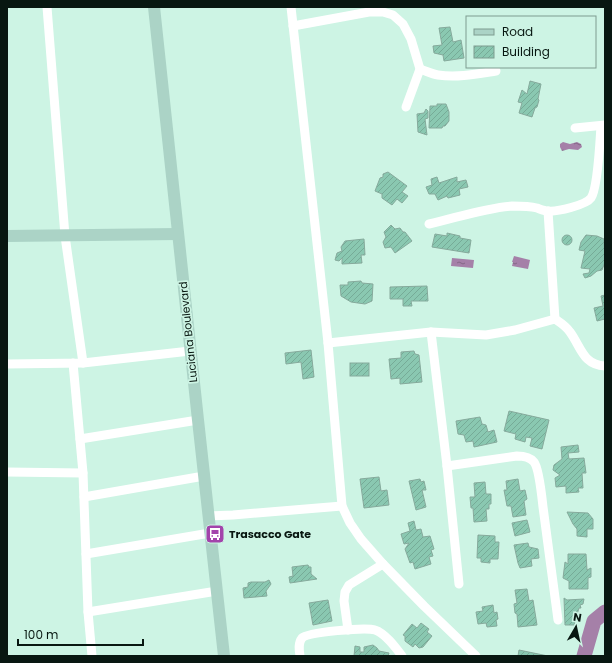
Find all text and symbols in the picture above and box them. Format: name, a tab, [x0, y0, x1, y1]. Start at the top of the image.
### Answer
legend	[466, 16, 596, 68]
text: Road	[502, 23, 533, 40]
text: Building	[502, 43, 550, 60]
street label: Luciana Boulevard	[175, 281, 201, 383]
bus stop icon: Trasacco Gate	[204, 523, 226, 545]
place label: Trasacco Gate	[229, 526, 311, 542]
north arrow	[556, 607, 596, 647]
text: N	[572, 609, 583, 626]
scale bar	[18, 621, 143, 647]
text: 100 m	[24, 626, 58, 643]

